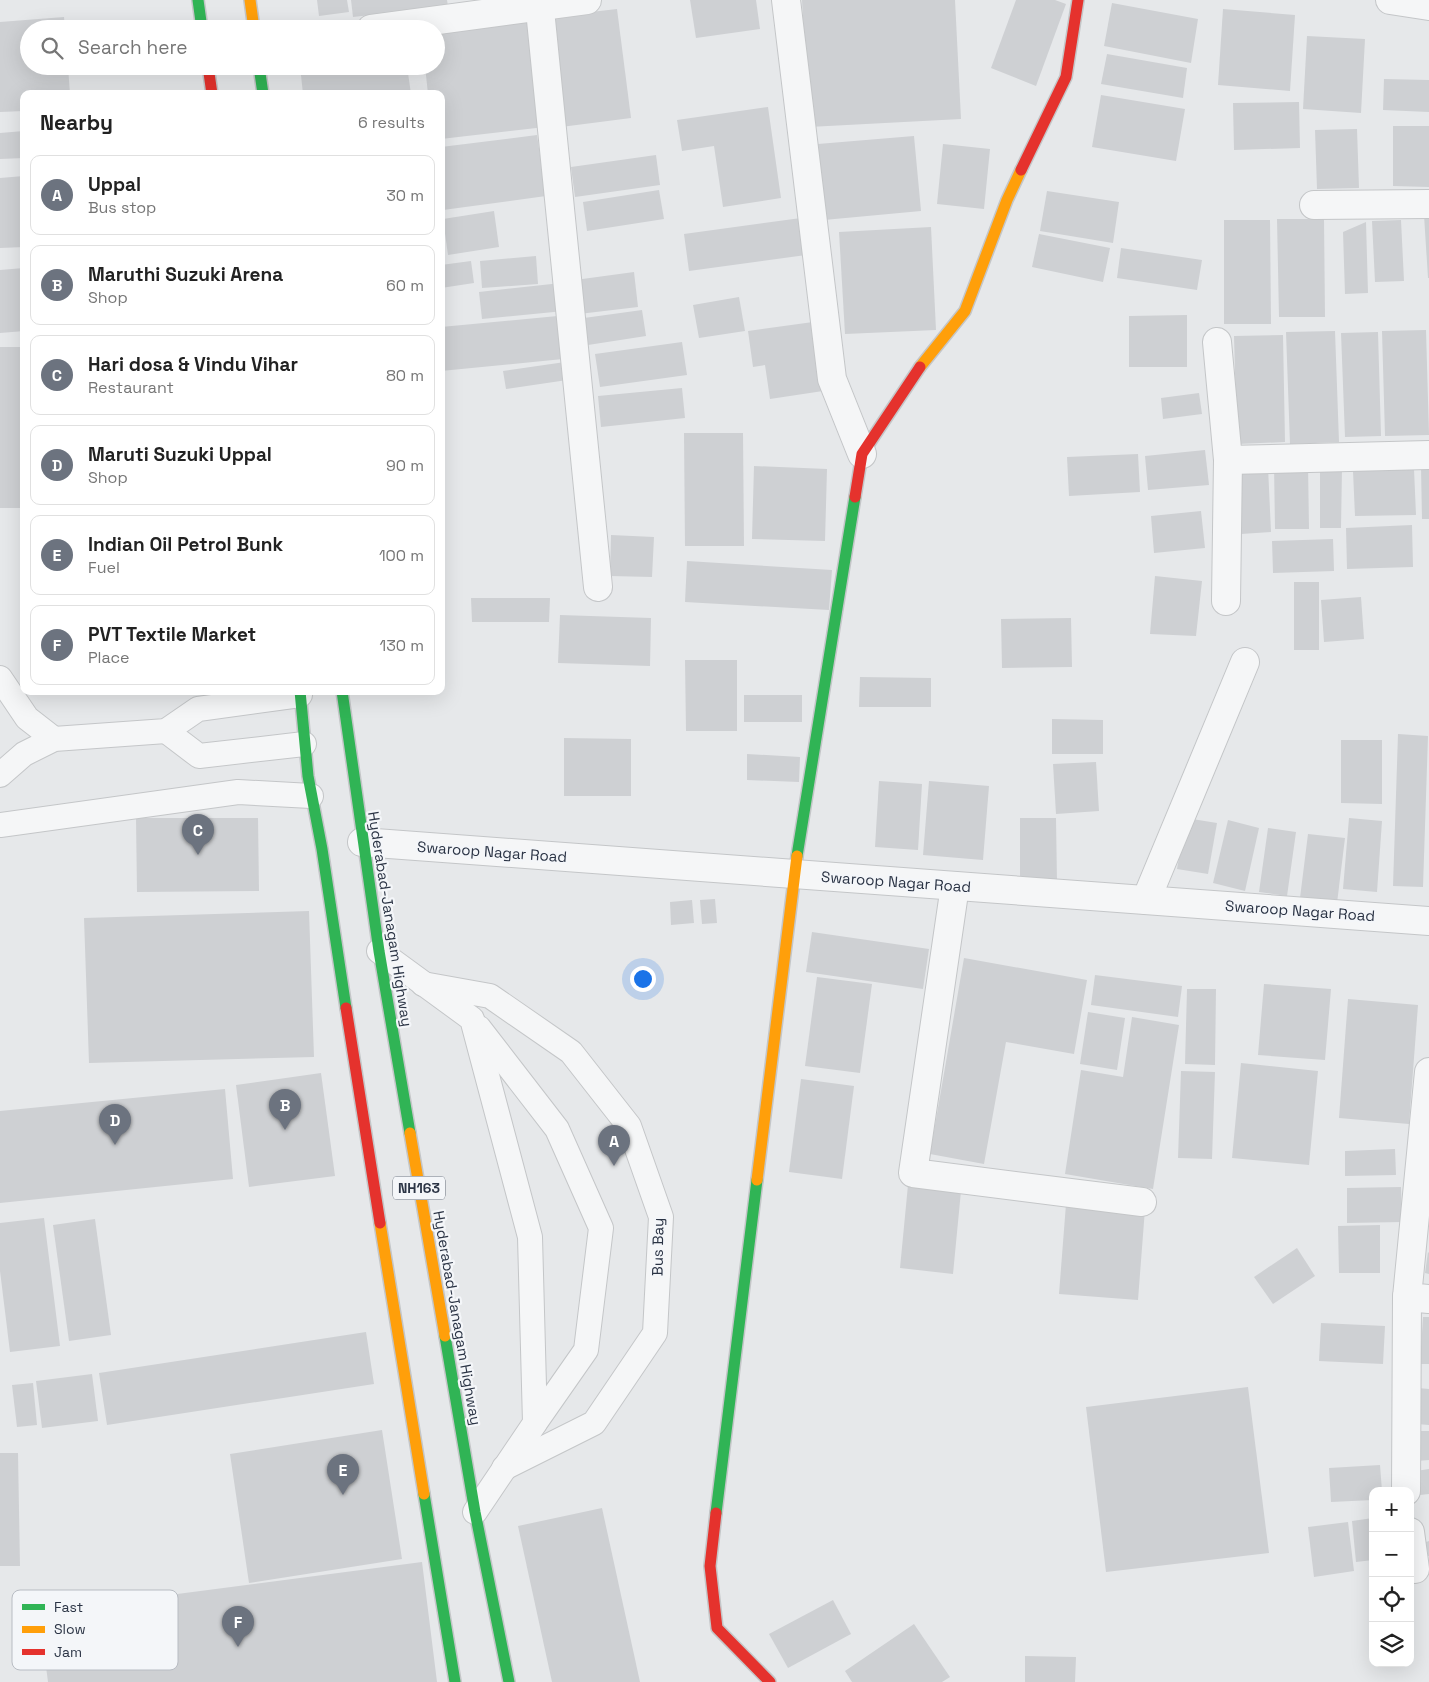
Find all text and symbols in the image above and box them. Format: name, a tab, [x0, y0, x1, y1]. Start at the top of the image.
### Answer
search box	[20, 20, 445, 75]
icon: search	[38, 34, 66, 62]
text: Search here	[78, 35, 188, 60]
text: Nearby	[40, 109, 113, 136]
text: 6 results	[358, 112, 425, 133]
text: Uppal	[88, 172, 141, 197]
text: A	[52, 185, 62, 206]
text: 30 m	[386, 185, 424, 206]
text: Bus stop	[88, 197, 156, 218]
text: Maruthi Suzuki Arena	[88, 262, 283, 287]
text: B	[52, 275, 62, 296]
text: 60 m	[386, 275, 424, 296]
text: Shop	[88, 287, 128, 308]
text: Hari dosa & Vindu Vihar	[88, 352, 298, 377]
text: C	[52, 365, 62, 386]
text: 80 m	[386, 365, 424, 386]
text: Restaurant	[88, 377, 174, 398]
text: Maruti Suzuki Uppal	[88, 442, 272, 467]
text: D	[52, 455, 62, 476]
text: 90 m	[386, 455, 424, 476]
text: Shop	[88, 467, 128, 488]
text: Indian Oil Petrol Bunk	[88, 532, 283, 557]
text: E	[53, 545, 61, 566]
text: 100 m	[379, 545, 424, 566]
text: Fuel	[88, 557, 120, 578]
text: PVT Textile Market	[88, 622, 256, 647]
text: F	[53, 635, 61, 656]
text: 130 m	[380, 635, 424, 656]
text: Place	[88, 647, 130, 668]
street label: Hyderabad-Janagam Highway	[364, 810, 417, 1028]
pin: C	[182, 814, 214, 855]
street label: Swaroop Nagar Road	[416, 837, 568, 866]
street label: Swaroop Nagar Road	[820, 867, 972, 896]
street label: Swaroop Nagar Road	[1224, 896, 1376, 925]
your location	[630, 966, 656, 992]
pin: B	[269, 1089, 301, 1130]
pin: D	[99, 1104, 131, 1145]
pin: A	[598, 1125, 630, 1166]
road number: NH163	[393, 1176, 445, 1200]
street label: Hyderabad-Janagam Highway	[429, 1209, 486, 1427]
street label: Bus Bay	[647, 1218, 668, 1276]
pin: E	[327, 1454, 359, 1495]
map controls	[1369, 1487, 1414, 1667]
button: +	[1369, 1487, 1414, 1532]
button: −	[1369, 1532, 1414, 1577]
button: locate	[1369, 1577, 1414, 1622]
legend	[12, 1590, 178, 1670]
text: Fast	[54, 1598, 83, 1616]
pin: F	[222, 1606, 254, 1647]
text: Slow	[54, 1620, 86, 1638]
button: layers	[1369, 1622, 1414, 1667]
text: Jam	[54, 1643, 82, 1661]

